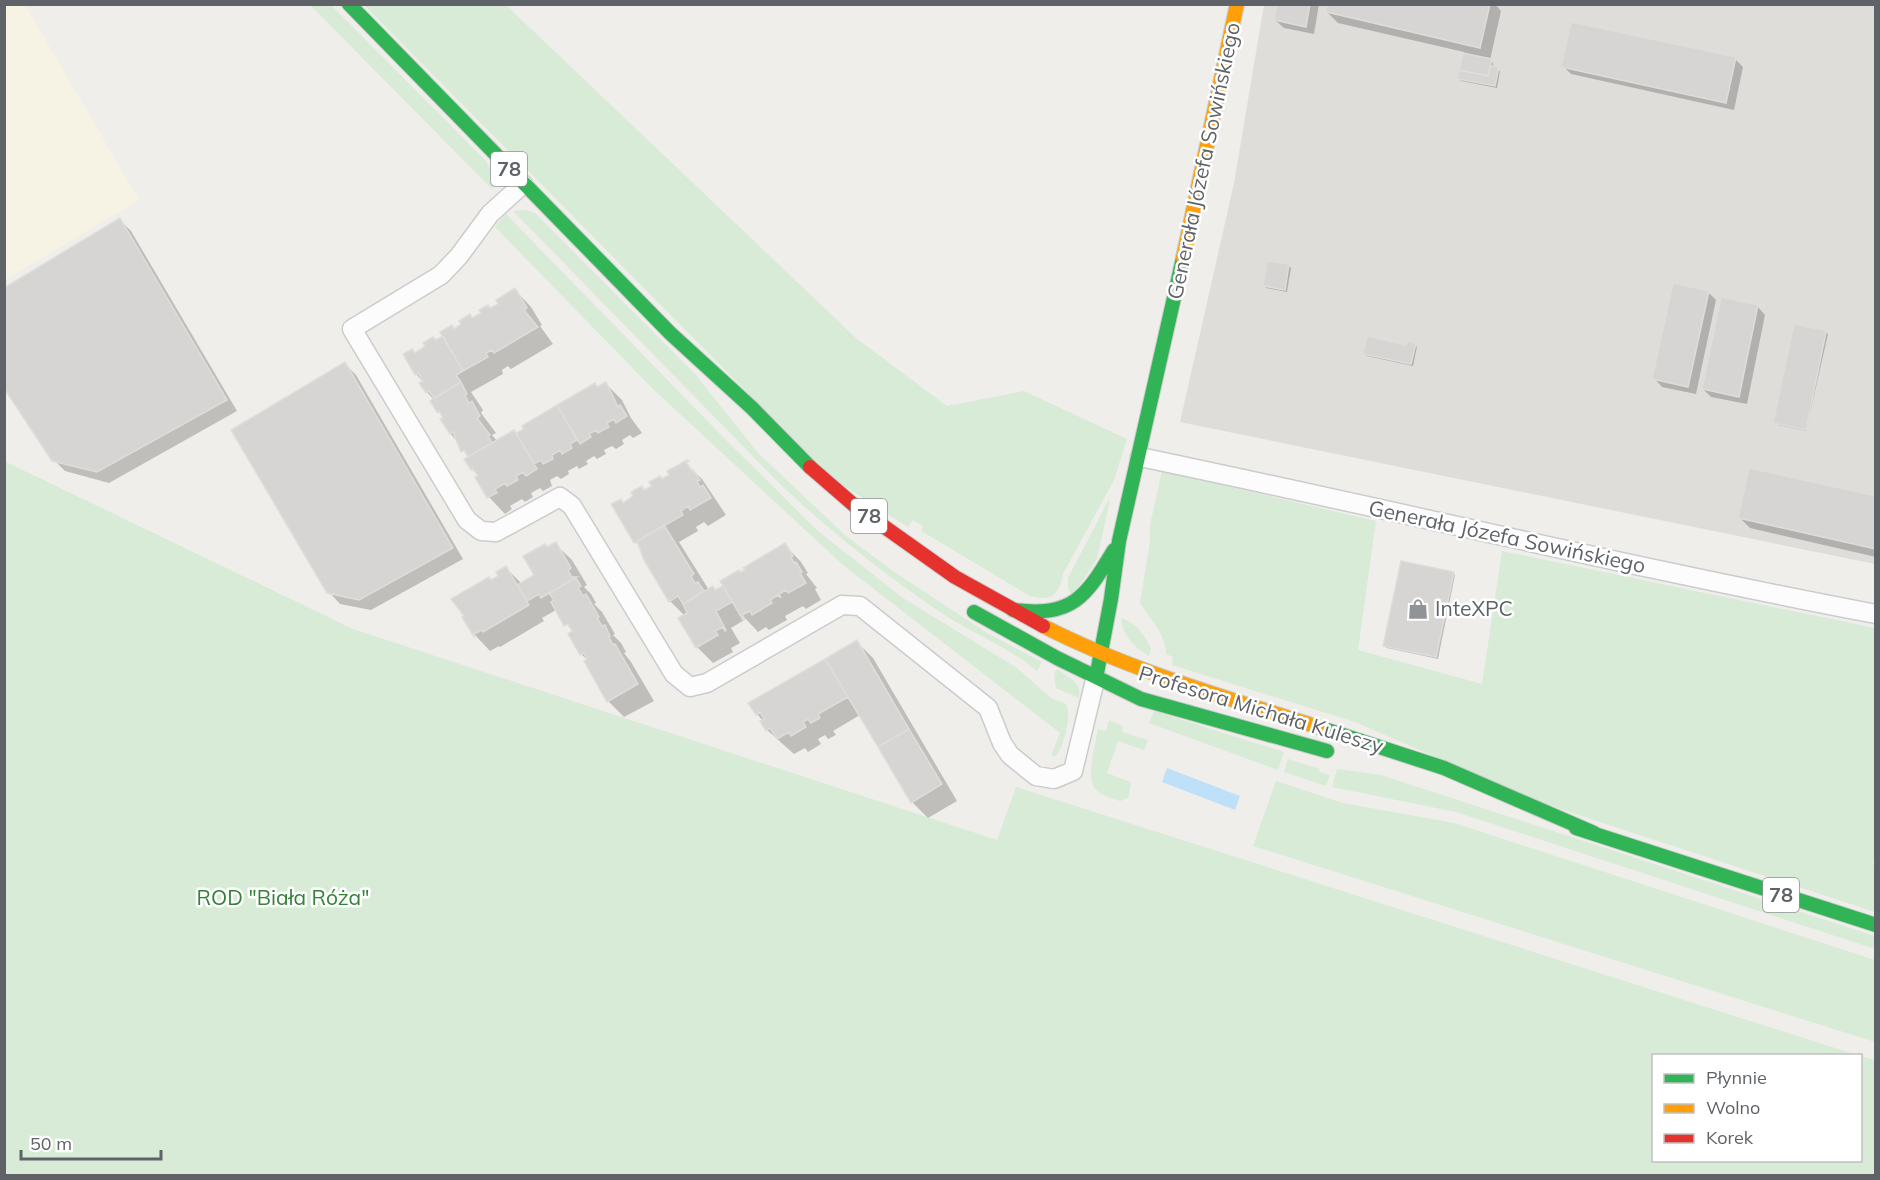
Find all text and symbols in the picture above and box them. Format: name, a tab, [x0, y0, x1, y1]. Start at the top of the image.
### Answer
street label: Generała Józefa Sowińskiego	[1161, 20, 1245, 302]
road number: 78	[491, 152, 527, 186]
street label: Generała Józefa Sowińskiego	[1366, 494, 1648, 578]
road number: 78	[851, 499, 887, 533]
place label: InteXPC	[1435, 595, 1513, 621]
shop icon: InteXPC	[1406, 597, 1430, 621]
street label: Profesora Michała Kuleszy	[1136, 659, 1387, 759]
road number: 78	[1763, 878, 1799, 912]
park label: ROD "Biała Róża"	[197, 884, 369, 910]
legend	[1652, 1054, 1862, 1162]
text: Płynnie	[1706, 1066, 1767, 1089]
text: Wolno	[1706, 1096, 1760, 1119]
scale bar	[21, 1123, 160, 1161]
text: Korek	[1706, 1126, 1754, 1149]
text: 50 m	[30, 1132, 72, 1155]

